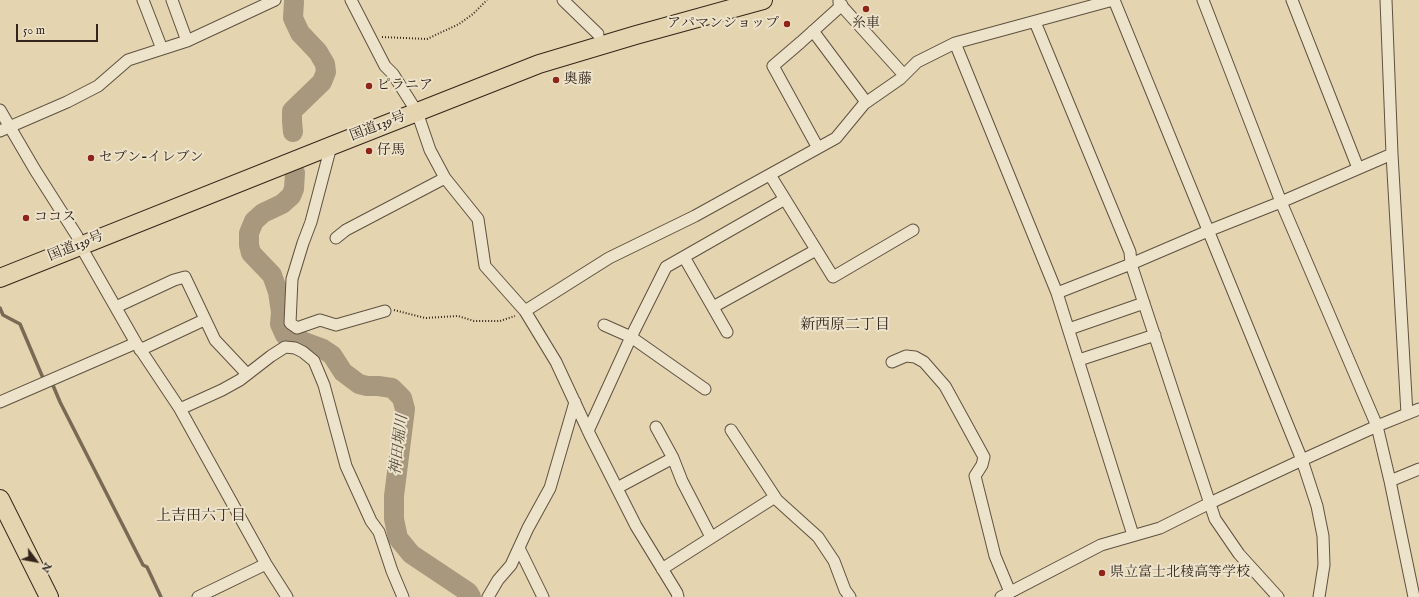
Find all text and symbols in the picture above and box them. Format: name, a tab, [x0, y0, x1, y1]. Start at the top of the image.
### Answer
marker: 糸車	[861, 4, 871, 14]
scale bar	[18, 16, 100, 42]
place label: アパマンショップ	[667, 16, 779, 32]
place label: 糸車	[852, 16, 880, 32]
marker: アパマンショップ	[782, 19, 792, 29]
text: 50 m	[23, 23, 45, 38]
place label: 奥藤	[564, 72, 592, 88]
marker: 奥藤	[551, 75, 561, 85]
place label: ピラニア	[377, 78, 433, 94]
marker: ピラニア	[364, 81, 374, 91]
street label: 国道139号	[348, 109, 408, 145]
place label: 仔馬	[377, 143, 405, 159]
marker: 仔馬	[364, 146, 374, 156]
place label: セブン-イレブン	[99, 150, 204, 166]
marker: セブン-イレブン	[86, 153, 96, 163]
place label: ココス	[34, 210, 76, 226]
marker: ココス	[21, 213, 31, 223]
street label: 国道139号	[46, 228, 106, 266]
district label: 新西原二丁目	[800, 317, 890, 335]
water label: 神田堀川	[387, 414, 413, 476]
district label: 上吉田六丁目	[156, 508, 246, 526]
north arrow	[16, 541, 56, 581]
text: N	[38, 560, 55, 575]
place label: 県立富士北稜高等学校	[1110, 565, 1250, 581]
marker: 県立富士北稜高等学校	[1097, 568, 1107, 578]

